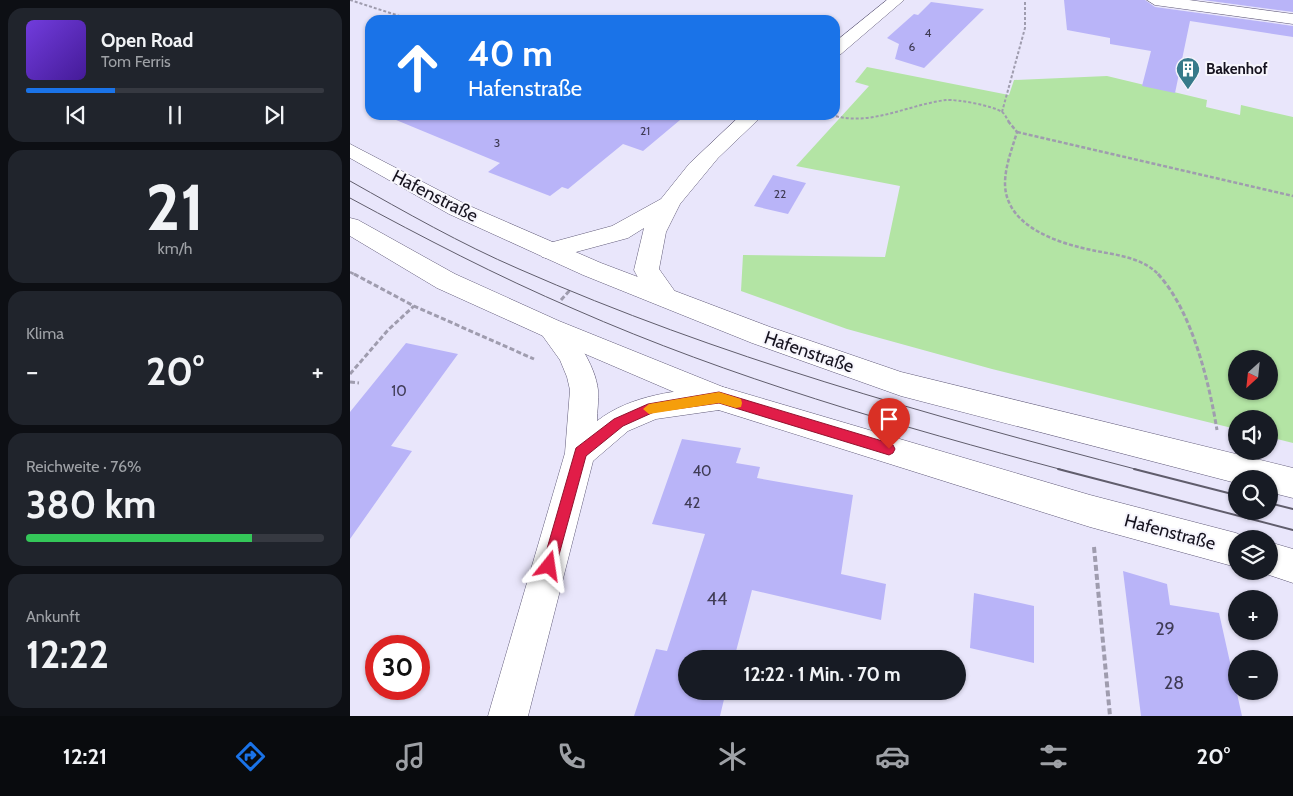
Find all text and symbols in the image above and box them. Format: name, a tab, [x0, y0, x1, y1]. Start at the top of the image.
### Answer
house number: 4	[925, 25, 932, 40]
text: Open Road	[101, 29, 193, 52]
text: 40 m	[468, 32, 553, 75]
icon: ahead	[385, 35, 450, 100]
house number: 6	[909, 39, 916, 54]
text: Tom Ferris	[101, 52, 171, 71]
building icon: Bakenhof	[1175, 56, 1201, 90]
place label: Bakenhof	[1206, 60, 1268, 78]
text: Hafenstraße	[468, 75, 582, 102]
icon: previous	[62, 101, 90, 129]
icon: pause	[161, 101, 189, 129]
icon: next	[260, 101, 288, 129]
house number: 21	[640, 123, 650, 138]
house number: 3	[494, 135, 500, 150]
street label: Hafenstraße	[388, 165, 482, 227]
text: 21	[146, 167, 204, 246]
house number: 22	[774, 186, 786, 201]
text: km/h	[157, 239, 193, 258]
text: Klima	[26, 324, 64, 343]
street label: Hafenstraße	[761, 326, 857, 378]
text: 20°	[146, 348, 204, 395]
north arrow	[1228, 350, 1278, 400]
map controls	[1228, 350, 1278, 700]
text: −	[26, 354, 38, 388]
text: +	[312, 354, 324, 388]
house number: 10	[391, 382, 407, 400]
pin	[868, 398, 910, 449]
icon: arrive	[875, 405, 903, 433]
button: sound	[1228, 410, 1278, 460]
text: Reichweite · 76%	[26, 457, 142, 476]
house number: 40	[692, 462, 712, 480]
button: search	[1228, 470, 1278, 520]
text: 380 km	[26, 481, 156, 528]
house number: 42	[684, 494, 700, 512]
street label: Hafenstraße	[1122, 509, 1218, 555]
button: layers	[1228, 530, 1278, 580]
position arrow	[522, 539, 574, 591]
house number: 44	[707, 588, 727, 610]
button: +	[1228, 590, 1278, 640]
text: Ankunft	[26, 607, 80, 626]
house number: 29	[1155, 618, 1175, 640]
text: 12:22	[26, 631, 109, 678]
speed limit sign: 30	[365, 635, 430, 700]
button: −	[1228, 650, 1278, 700]
text: 12:22 · 1 Min. · 70 m	[743, 663, 901, 686]
house number: 28	[1164, 672, 1184, 694]
icon: directions	[233, 739, 268, 774]
icon: music	[393, 739, 428, 774]
icon: phone	[554, 739, 589, 774]
icon: climate	[715, 739, 750, 774]
icon: car	[875, 739, 910, 774]
icon: filters	[1036, 739, 1071, 774]
text: 12:21	[63, 743, 107, 770]
text: 20°	[1197, 743, 1230, 770]

